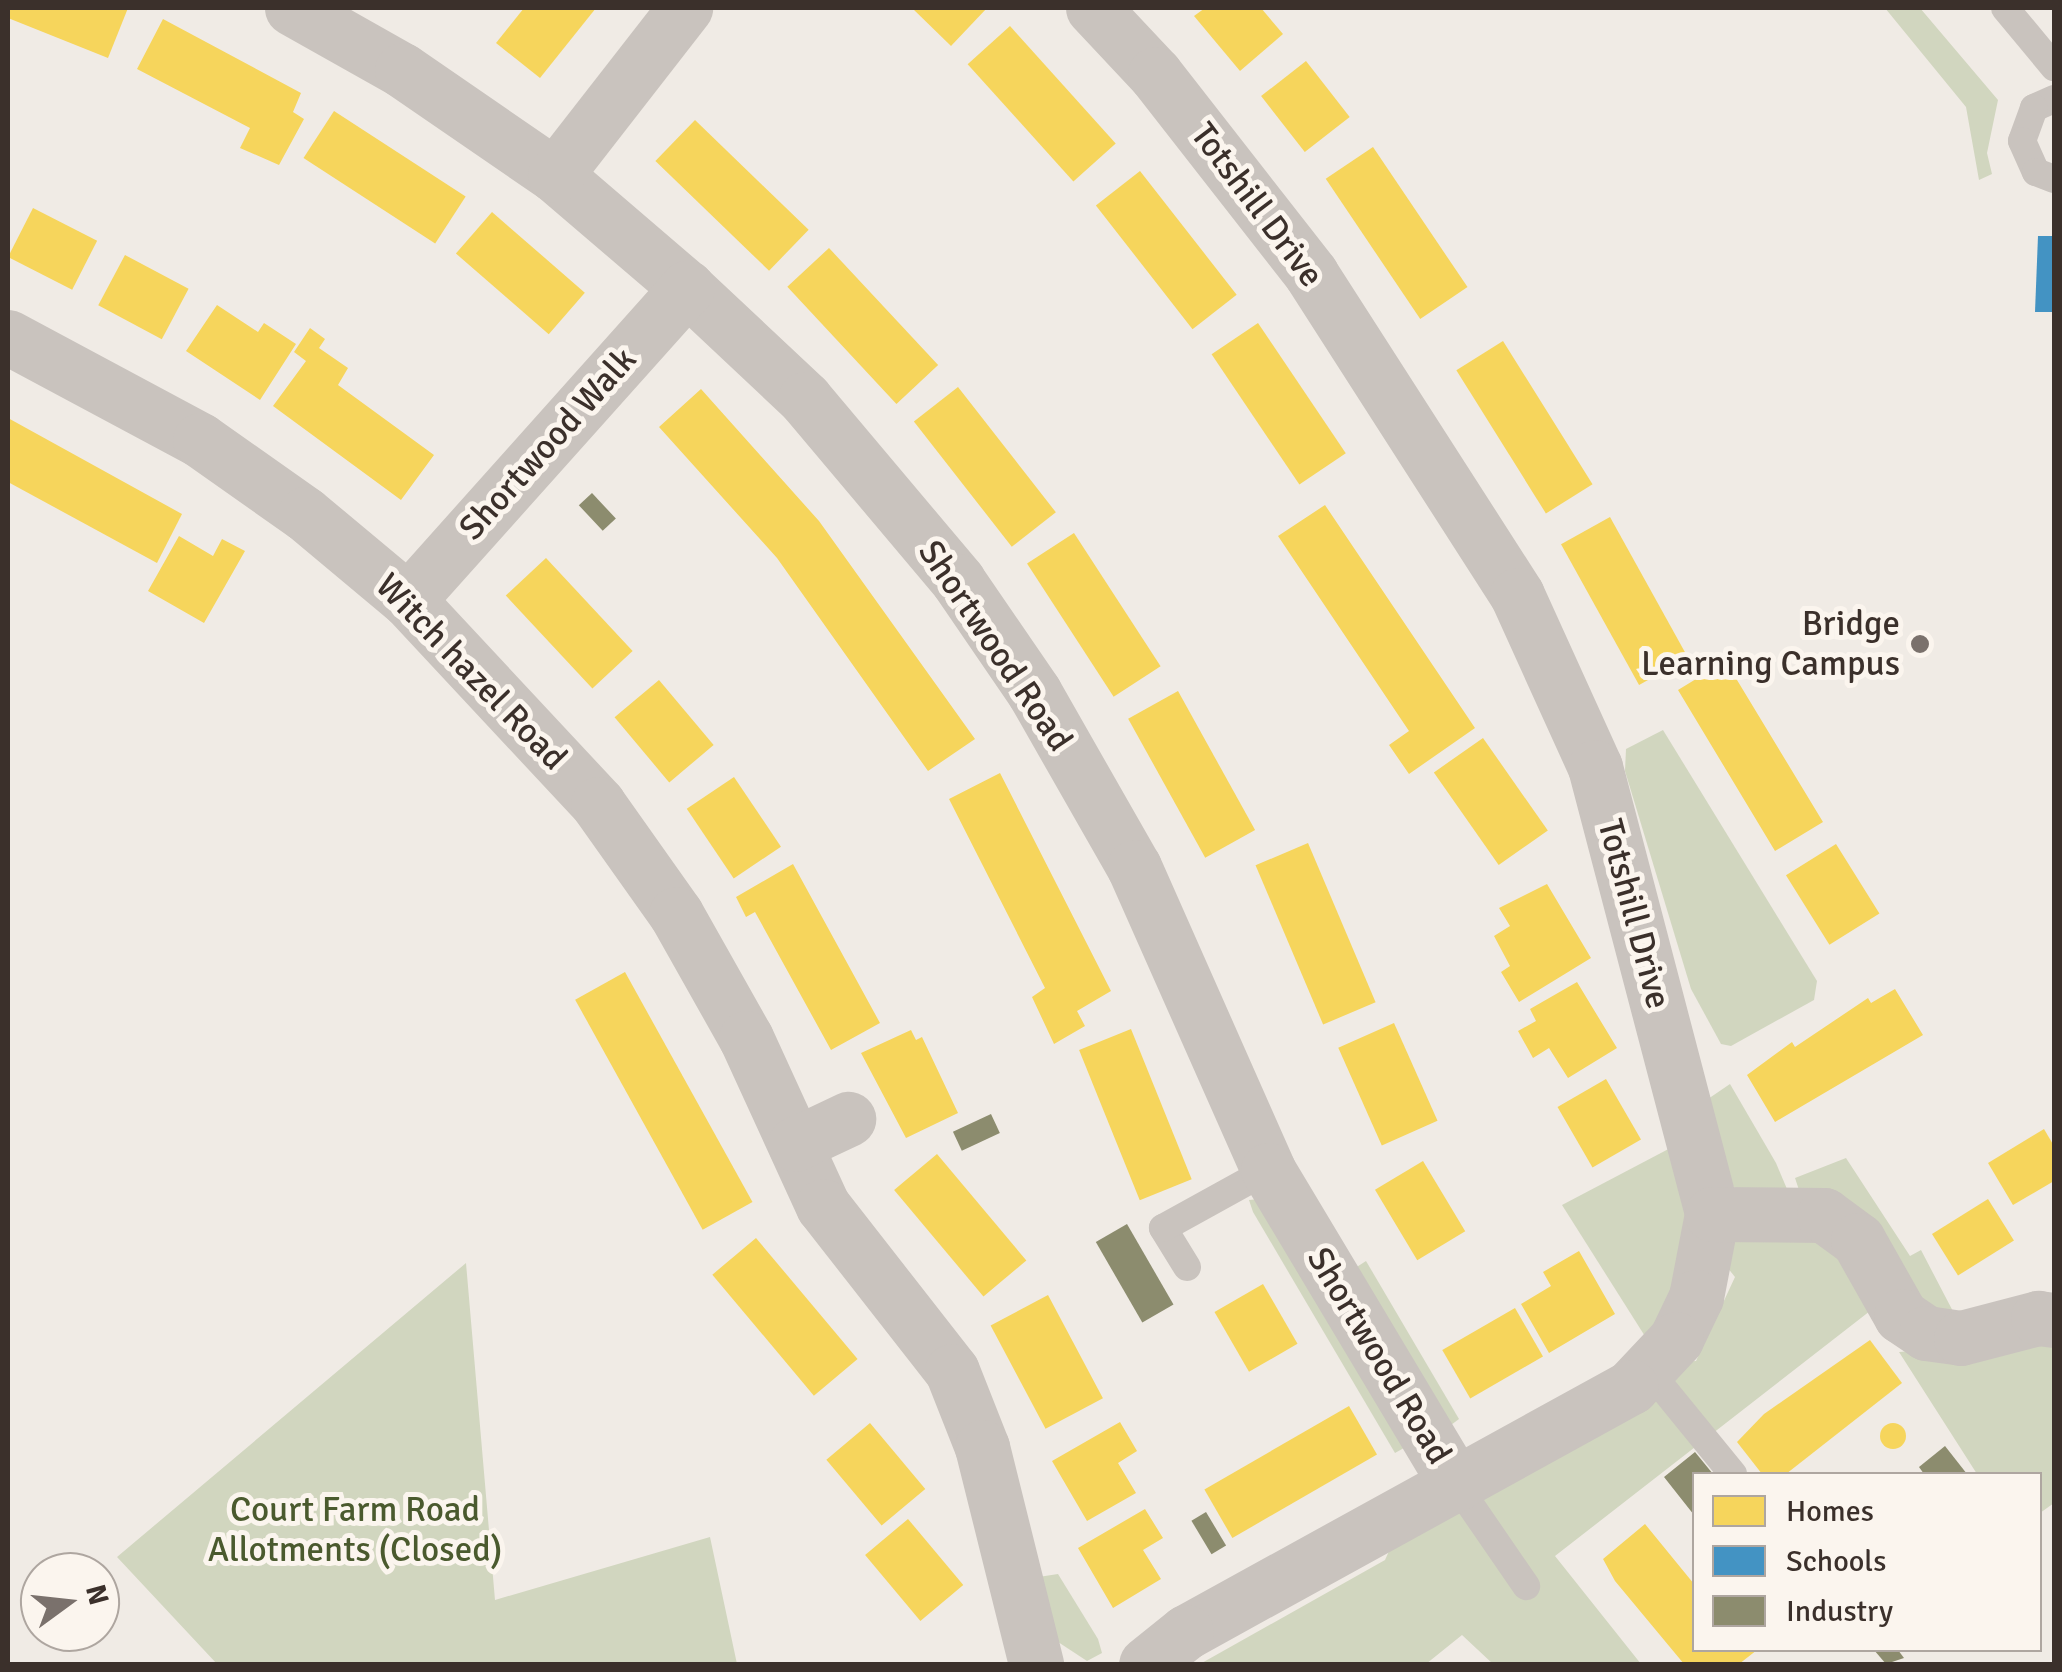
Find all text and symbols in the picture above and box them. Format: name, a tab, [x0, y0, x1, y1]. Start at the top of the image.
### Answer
street label: Totshill Drive	[1182, 115, 1332, 295]
street label: Shortwood Walk	[451, 339, 645, 549]
street label: Shortwood Road	[909, 533, 1081, 759]
street label: Witch hazel Road	[367, 565, 575, 779]
place label: Bridge Learning Campus	[1641, 603, 1900, 685]
marker: Bridge Learning Campus	[1909, 633, 1931, 655]
street label: Totshill Drive	[1589, 815, 1679, 1013]
street label: Shortwood Road	[1298, 1240, 1460, 1472]
legend	[1692, 1472, 2042, 1652]
park label: Court Farm Road Allotments (Closed)	[208, 1489, 502, 1571]
text: Homes	[1786, 1493, 1874, 1530]
text: Schools	[1786, 1543, 1886, 1580]
north arrow	[20, 1552, 120, 1652]
text: N	[78, 1581, 116, 1609]
text: Industry	[1786, 1593, 1893, 1630]

